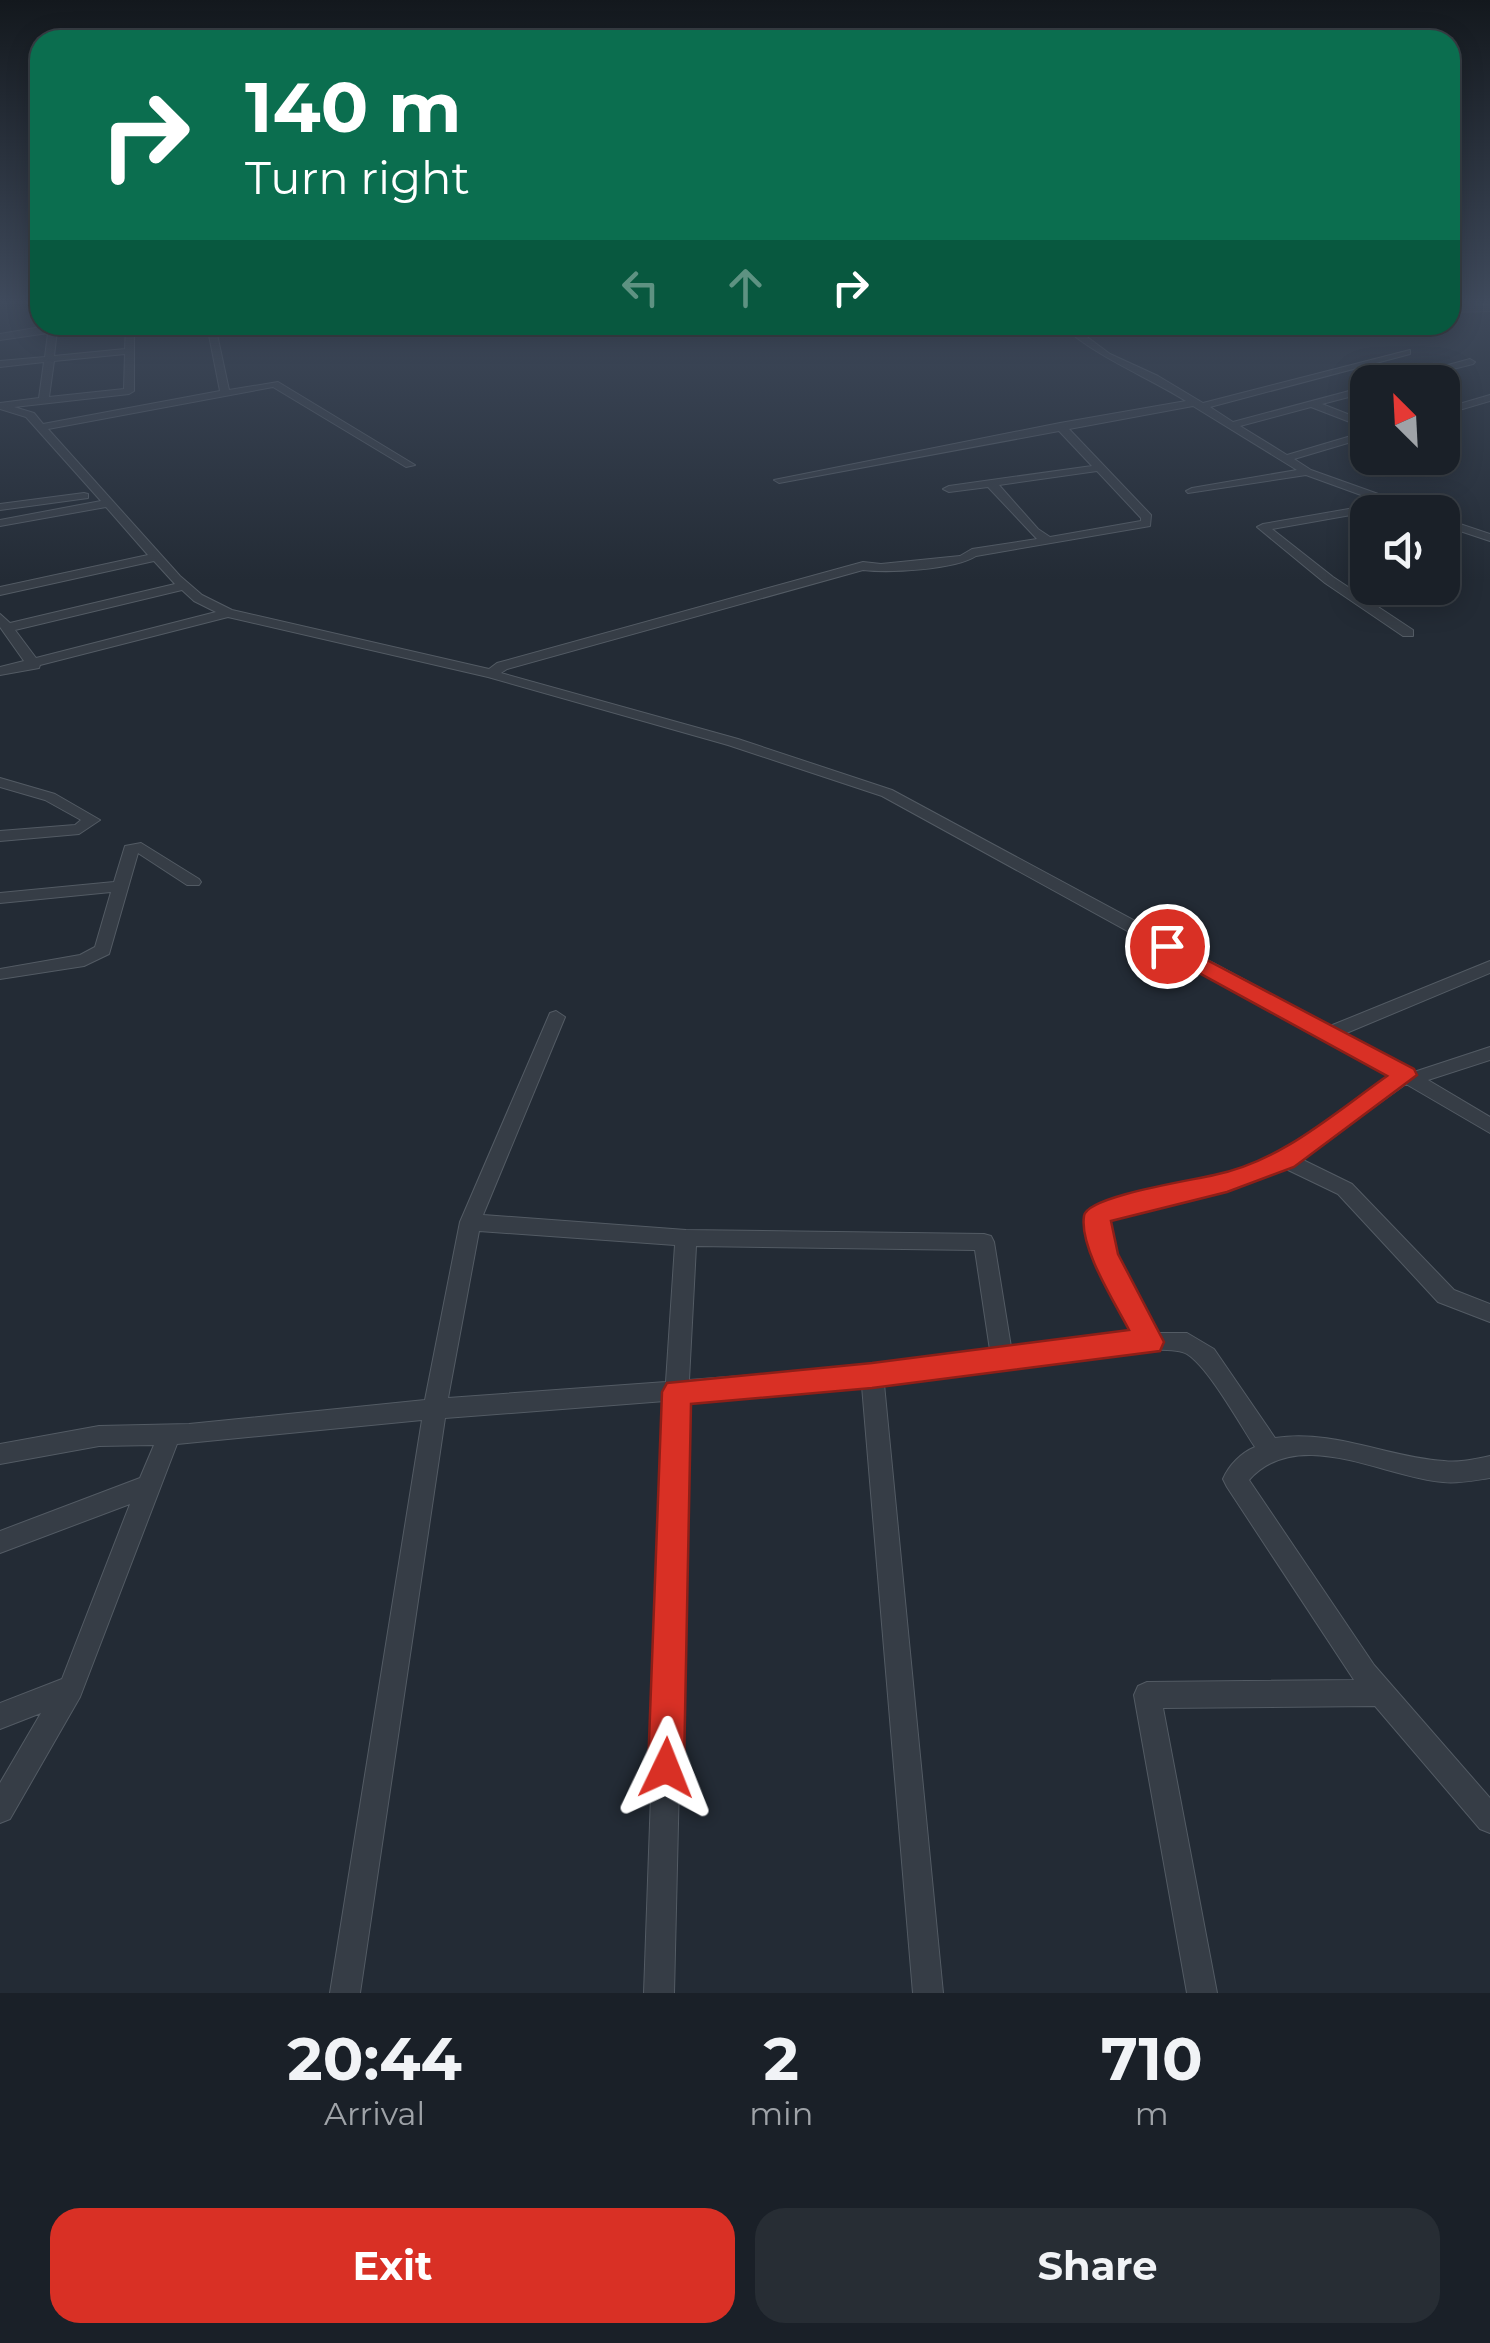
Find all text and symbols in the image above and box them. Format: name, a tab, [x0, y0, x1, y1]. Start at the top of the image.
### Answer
text: 140 m	[245, 64, 461, 150]
icon: right	[80, 70, 210, 200]
text: Turn right	[245, 150, 470, 205]
icon: left	[613, 260, 668, 315]
icon: ahead	[718, 260, 773, 315]
icon: right	[823, 260, 878, 315]
north arrow	[1350, 365, 1460, 475]
map controls	[1350, 365, 1460, 605]
button: sound	[1350, 495, 1460, 605]
pin	[1125, 904, 1210, 989]
icon: arrive	[1140, 919, 1195, 974]
position arrow	[614, 1716, 718, 1820]
text: 20:44	[287, 2022, 462, 2095]
text: 2	[764, 2022, 799, 2095]
text: 710	[1101, 2022, 1203, 2095]
text: Arrival	[324, 2094, 425, 2133]
text: min	[749, 2094, 813, 2133]
text: m	[1135, 2094, 1169, 2133]
button: Exit	[50, 2208, 735, 2323]
button: Share	[755, 2208, 1440, 2323]

